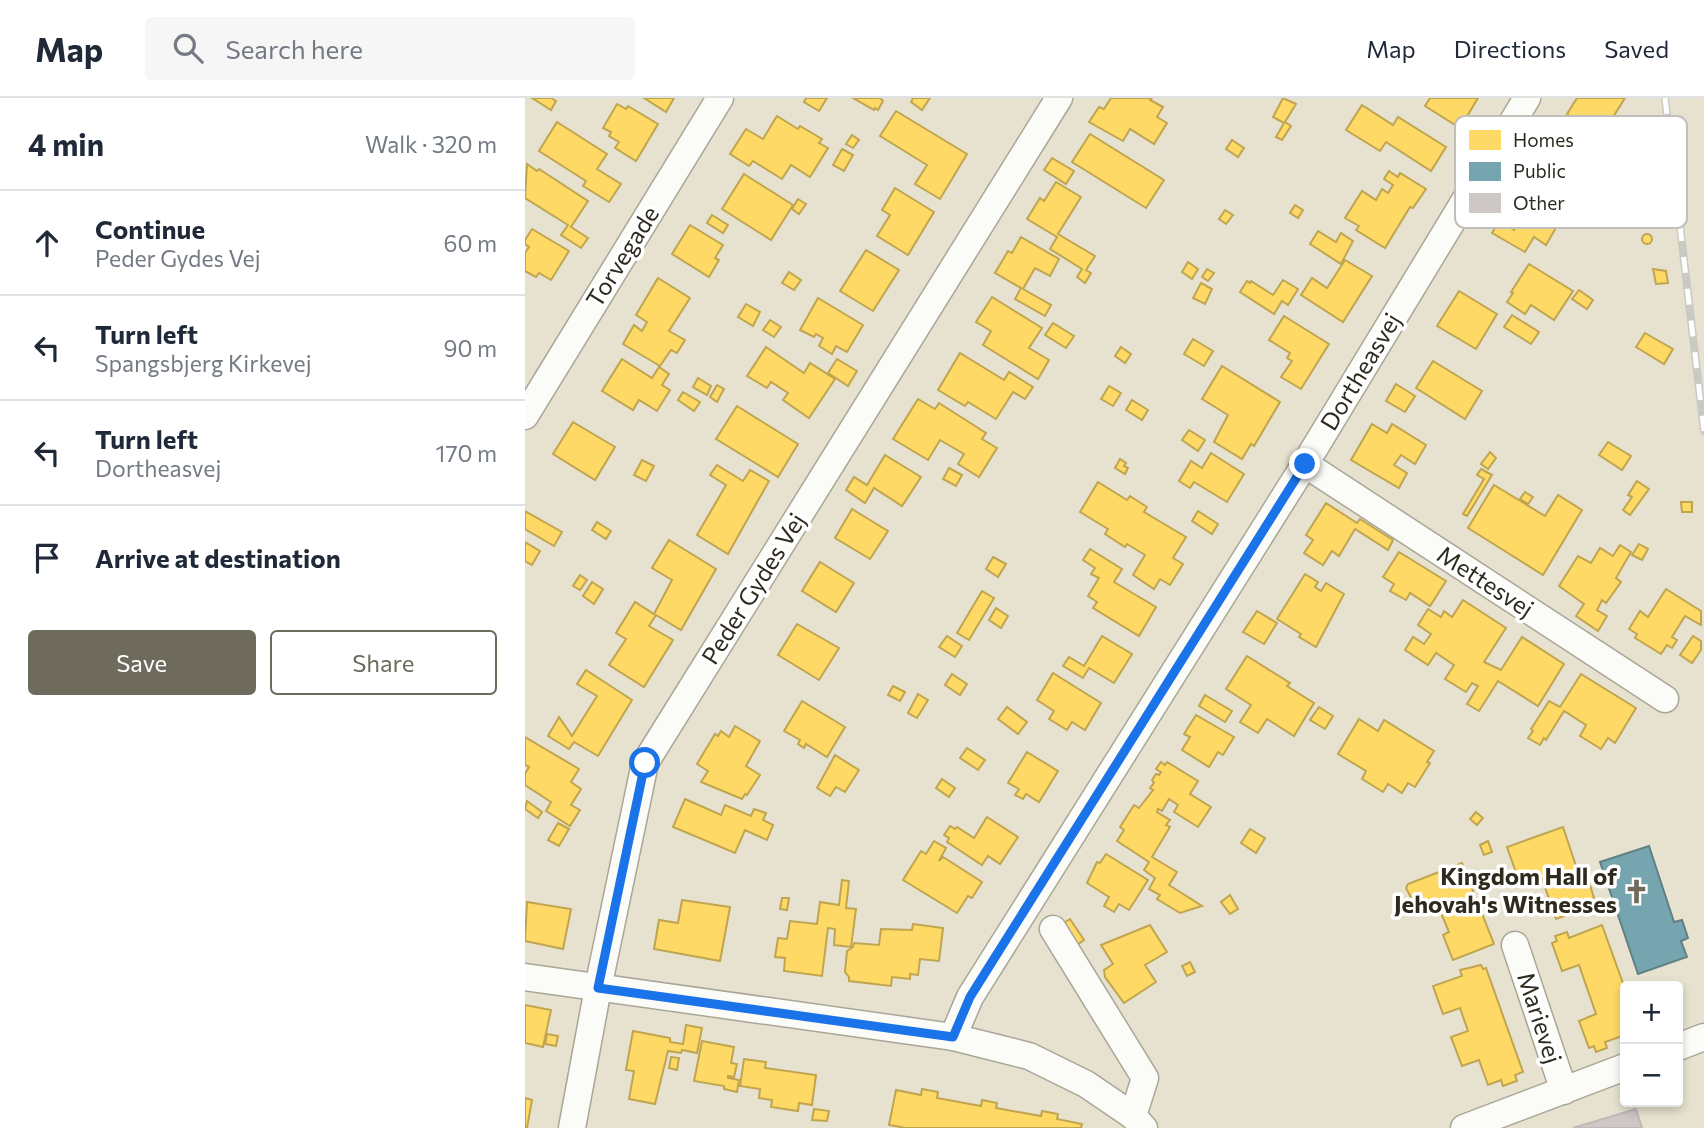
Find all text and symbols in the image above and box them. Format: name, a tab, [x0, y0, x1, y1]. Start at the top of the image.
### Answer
search box	[145, 17, 635, 80]
text: Map	[35, 28, 103, 69]
icon: search	[169, 29, 207, 67]
text: Search here	[225, 33, 363, 64]
text: Map	[1366, 34, 1416, 63]
text: Directions	[1454, 34, 1566, 63]
text: Saved	[1604, 34, 1669, 63]
legend	[1455, 116, 1687, 228]
text: 4 min	[28, 125, 104, 162]
text: Homes	[1513, 128, 1574, 151]
text: Walk · 320 m	[365, 130, 497, 158]
text: Public	[1513, 159, 1566, 182]
text: Other	[1513, 191, 1565, 214]
street label: Torvegade	[579, 200, 664, 312]
text: Continue	[95, 213, 205, 244]
icon: ahead	[28, 224, 66, 262]
text: 60 m	[444, 229, 497, 257]
text: Peder Gydes Vej	[95, 244, 261, 272]
street label: Dortheasvej	[1313, 307, 1406, 435]
text: Turn left	[95, 318, 198, 349]
icon: left	[28, 329, 66, 367]
text: 90 m	[444, 334, 497, 362]
text: Spangsbjerg Kirkevej	[95, 349, 312, 377]
text: Turn left	[95, 423, 198, 454]
icon: left	[28, 434, 66, 472]
text: 170 m	[436, 439, 497, 467]
route end	[1289, 448, 1320, 479]
text: Dortheasvej	[95, 454, 221, 482]
street label: Peder Gydes Vej	[695, 507, 811, 669]
icon: arrive	[28, 539, 66, 577]
street label: Mettesvej	[1432, 539, 1539, 623]
text: Arrive at destination	[95, 542, 341, 573]
button: Save	[28, 630, 256, 695]
button: Share	[270, 630, 497, 695]
route start	[629, 747, 660, 778]
place label: Kingdom Hall of Jehovah's Witnesses	[1394, 861, 1617, 918]
church icon: Kingdom Hall of Jehovah's Witnesses	[1623, 877, 1651, 905]
street label: Marievej	[1512, 968, 1569, 1067]
map controls	[1620, 981, 1683, 1107]
button: +	[1620, 981, 1683, 1044]
button: −	[1620, 1044, 1683, 1107]

